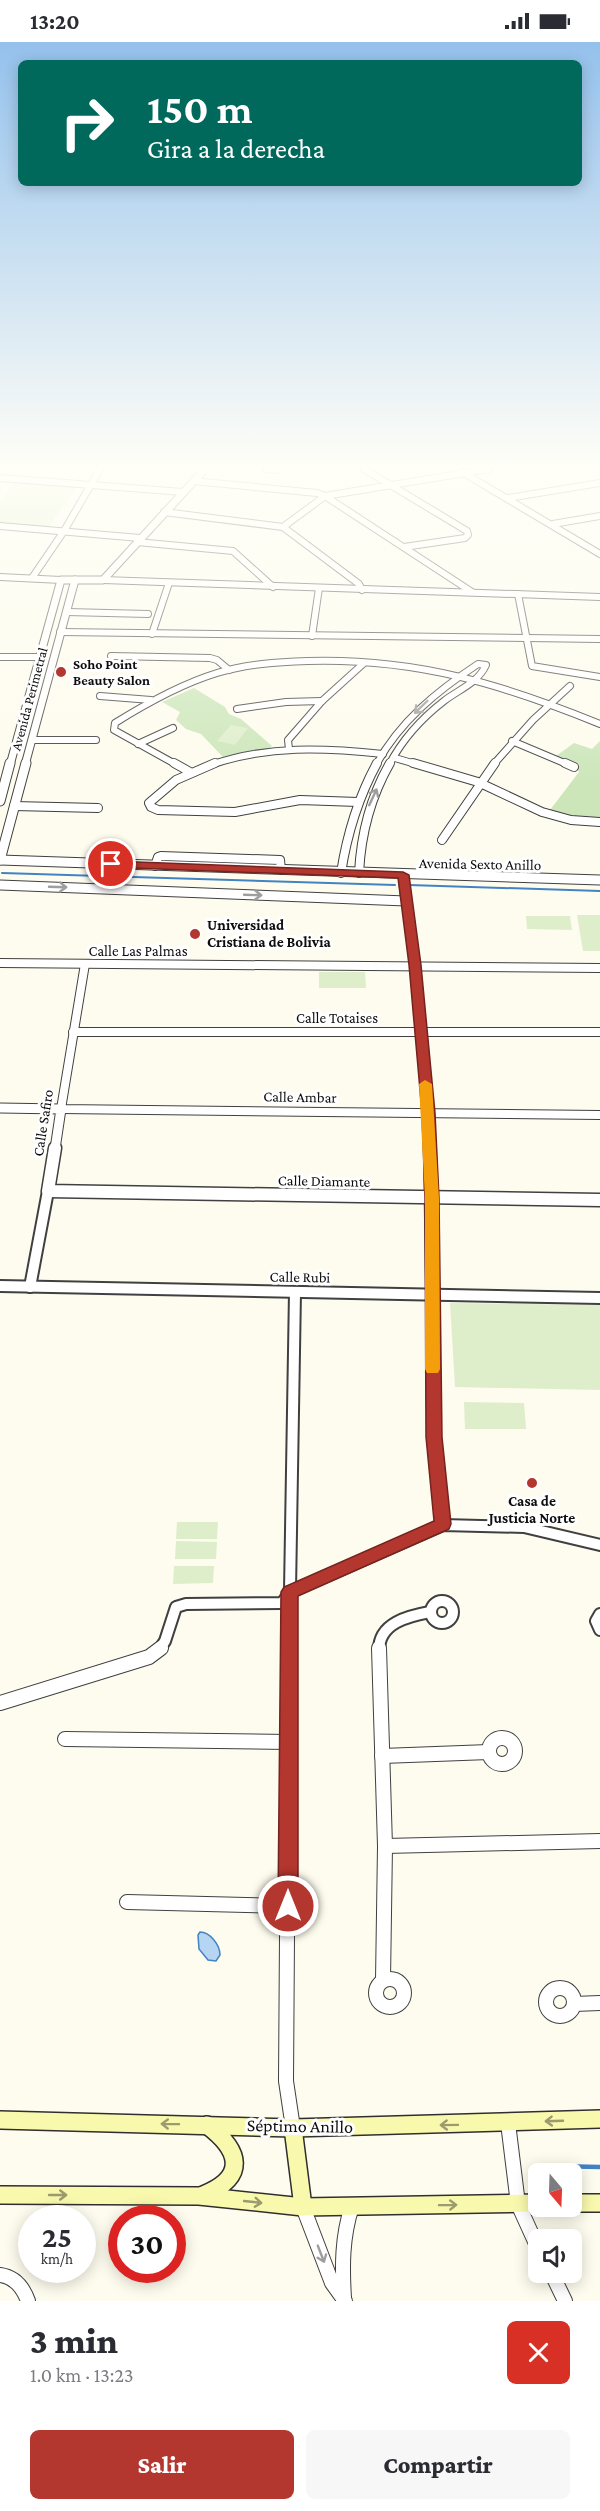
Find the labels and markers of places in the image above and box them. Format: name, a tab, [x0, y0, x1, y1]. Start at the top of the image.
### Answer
place label: Soho Point Beauty Salon	[73, 656, 150, 688]
marker: Soho Point Beauty Salon	[54, 665, 68, 679]
pin	[85, 838, 136, 889]
place label: Universidad Cristiana de Bolivia	[207, 917, 332, 950]
marker: Universidad Cristiana de Bolivia	[188, 927, 202, 941]
marker: Casa de Justicia Norte	[525, 1476, 539, 1490]
place label: Casa de Justicia Norte	[487, 1493, 575, 1526]

